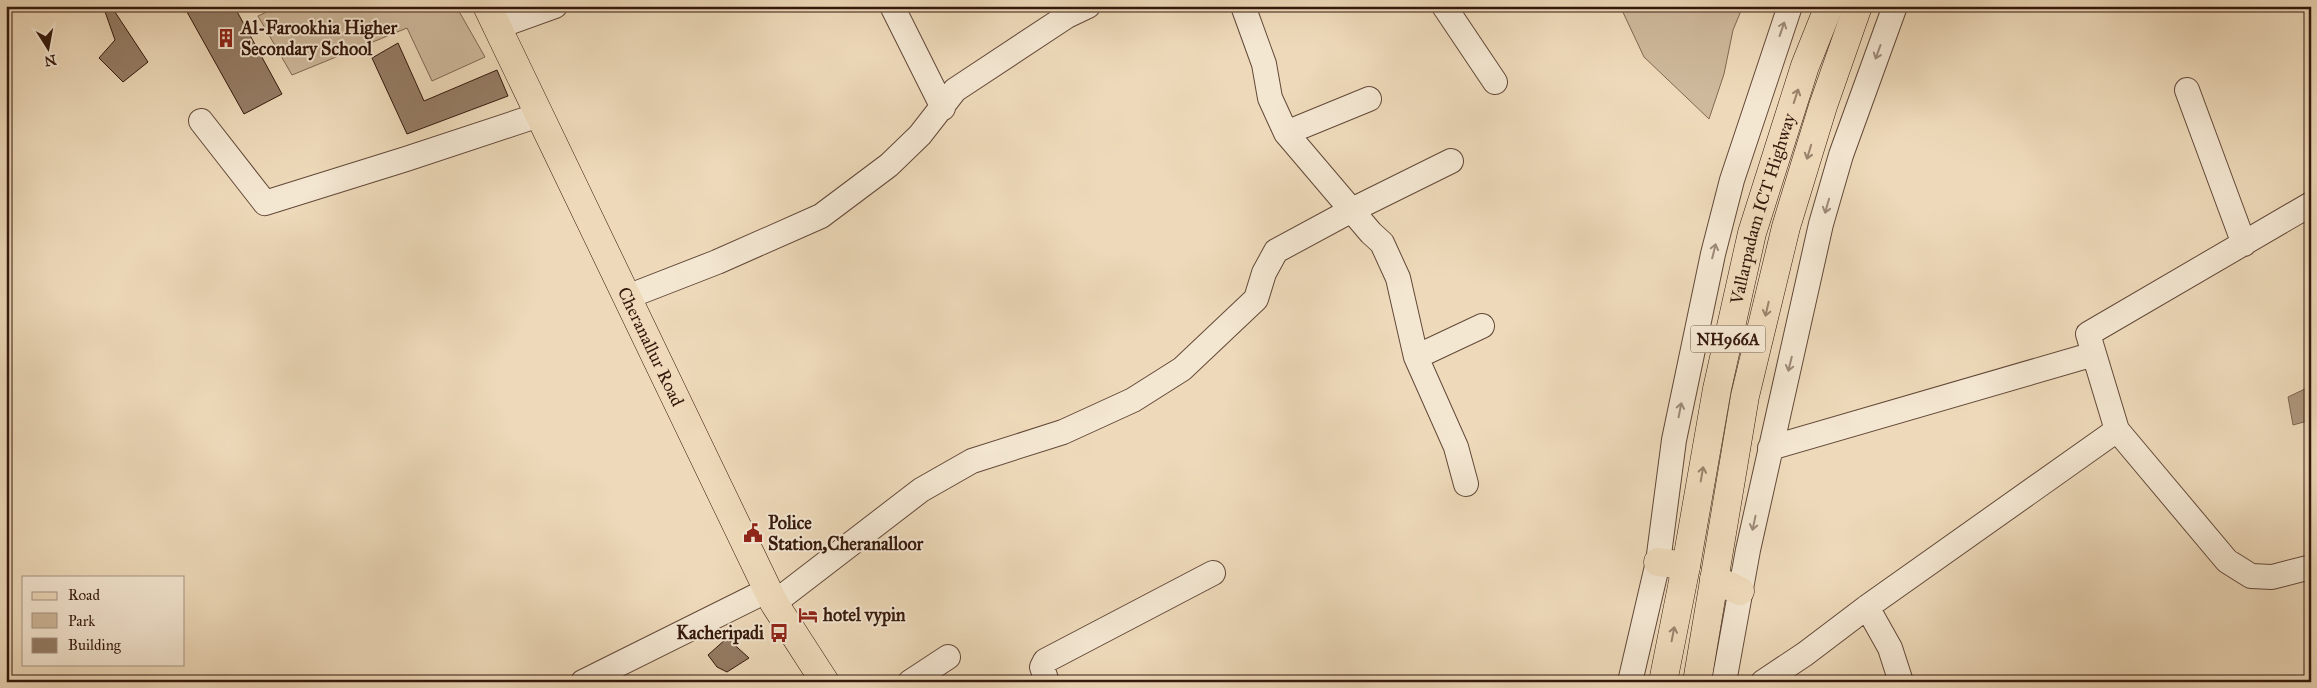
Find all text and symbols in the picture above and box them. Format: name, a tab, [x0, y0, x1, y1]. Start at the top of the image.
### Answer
place label: Al-Farookhia Higher Secondary School	[240, 17, 398, 61]
north arrow	[22, 22, 72, 72]
one-way arrow	[1778, 22, 1787, 37]
building icon: Al-Farookhia Higher Secondary School	[215, 27, 237, 49]
one-way arrow	[1873, 44, 1882, 59]
text: N	[43, 51, 58, 70]
one-way arrow	[1791, 88, 1801, 104]
street label: Vallarpadam ICT Highway	[1725, 110, 1800, 307]
one-way arrow	[1804, 143, 1813, 159]
one-way arrow	[1821, 198, 1831, 214]
one-way arrow	[1710, 244, 1719, 260]
street label: Cheranallur Road	[613, 283, 689, 410]
one-way arrow	[1762, 300, 1771, 316]
road number: NH966A	[1690, 326, 1766, 352]
one-way arrow	[1785, 356, 1794, 372]
one-way arrow	[1676, 403, 1686, 419]
one-way arrow	[1698, 467, 1708, 483]
place label: Police Station,Cheranalloor	[768, 512, 925, 555]
one-way arrow	[1749, 514, 1758, 530]
public building icon: Police Station,Cheranalloor	[742, 522, 764, 544]
legend	[22, 576, 185, 666]
text: Road	[68, 586, 100, 604]
hotel icon: hotel vypin	[797, 604, 819, 626]
place label: hotel vypin	[822, 604, 906, 627]
text: Park	[68, 612, 95, 630]
place label: Kacheripadi	[676, 622, 765, 645]
bus stop icon: Kacheripadi	[768, 622, 790, 644]
one-way arrow	[1668, 626, 1678, 642]
text: Building	[68, 636, 122, 654]

